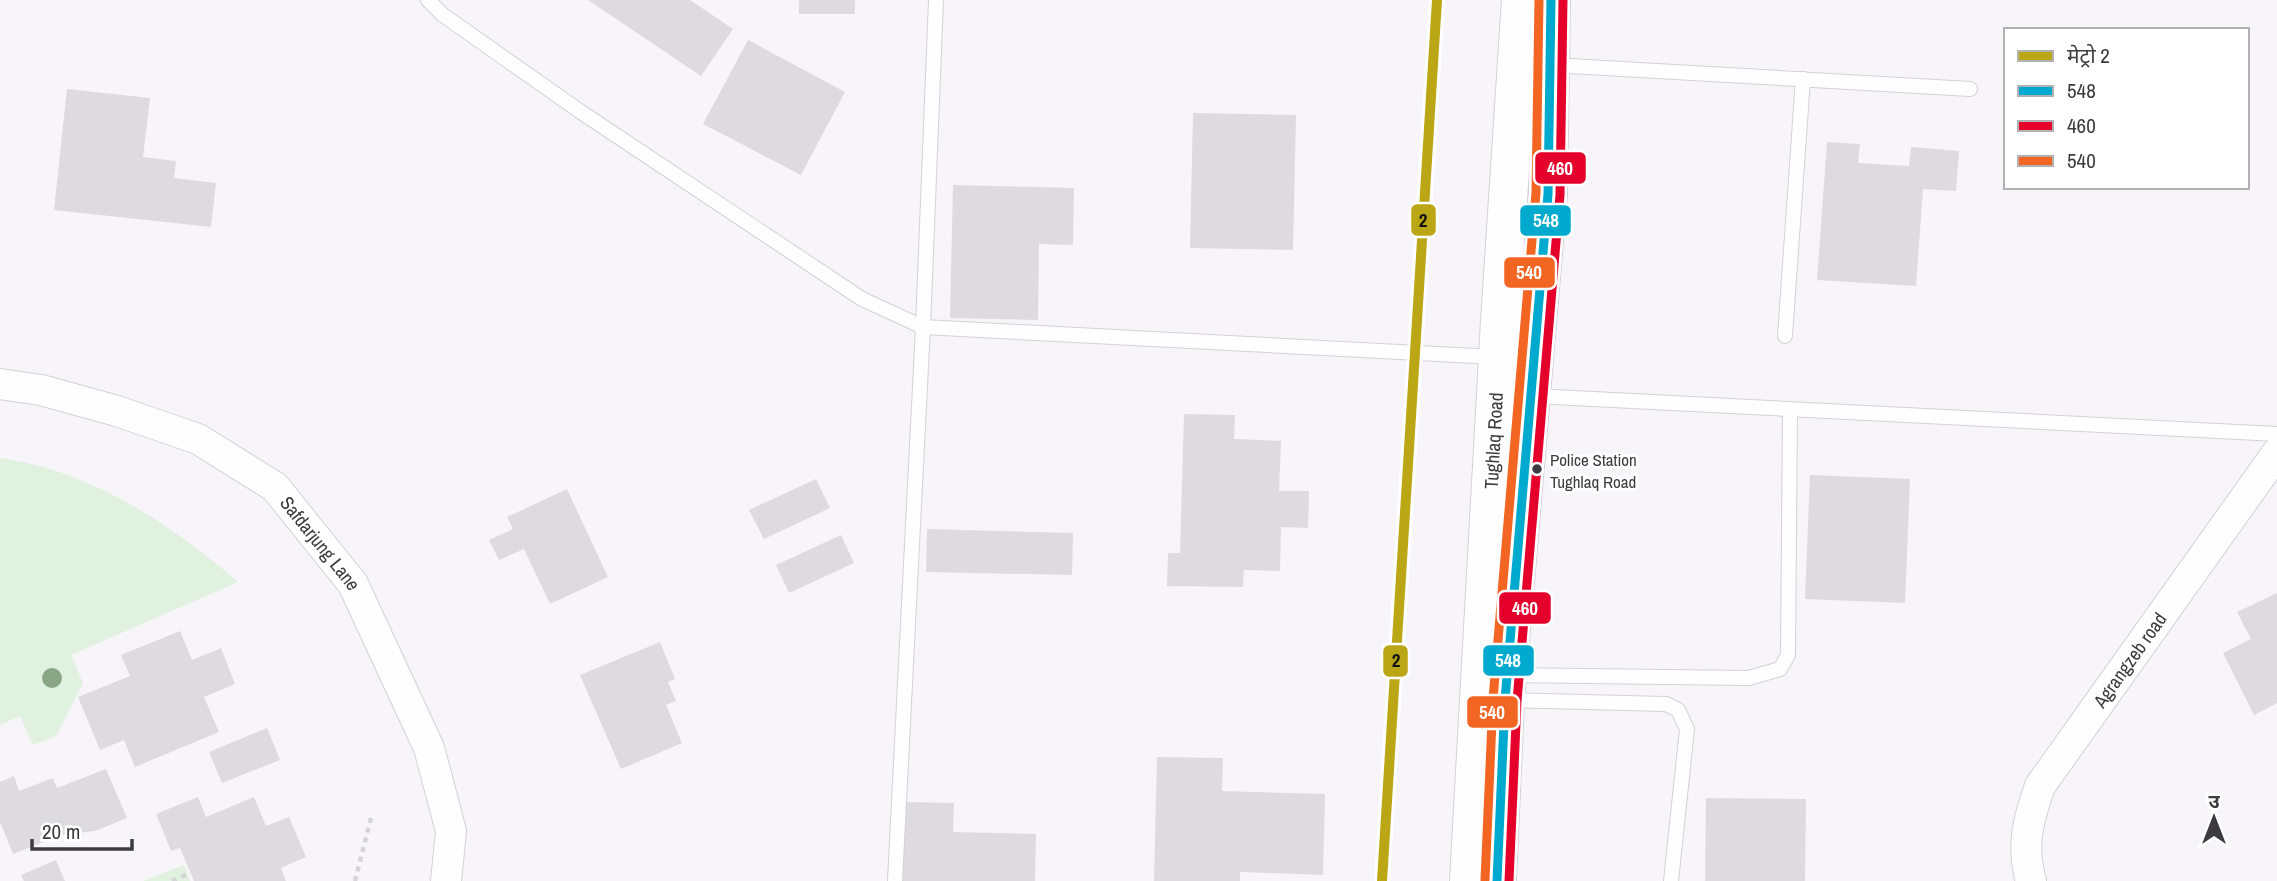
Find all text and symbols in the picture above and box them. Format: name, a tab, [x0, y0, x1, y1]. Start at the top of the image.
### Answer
legend	[2004, 28, 2249, 189]
text: मेट्रो 2	[2067, 41, 2110, 70]
text: 548	[2067, 76, 2096, 105]
text: 460	[2067, 111, 2096, 140]
text: 540	[2067, 146, 2096, 175]
line badge: 460	[1534, 151, 1587, 185]
text: 460	[1547, 155, 1573, 181]
line badge: 2	[1410, 203, 1437, 237]
line badge: 548	[1519, 204, 1572, 237]
text: 2	[1419, 207, 1428, 233]
text: 548	[1533, 207, 1559, 233]
line badge: 540	[1503, 256, 1556, 289]
text: 540	[1516, 259, 1542, 285]
street label: Tughlaq Road	[1478, 392, 1509, 490]
place label: Police Station Tughlaq Road	[1550, 448, 1637, 493]
marker: Police Station Tughlaq Road	[1530, 462, 1544, 476]
street label: Safdarjung Lane	[274, 491, 367, 594]
line badge: 460	[1498, 591, 1552, 625]
text: 460	[1512, 595, 1538, 621]
street label: Agrangzeb road	[2086, 607, 2172, 713]
line badge: 2	[1382, 644, 1409, 678]
line badge: 548	[1482, 644, 1535, 677]
text: 2	[1392, 647, 1401, 673]
text: 548	[1495, 647, 1521, 673]
line badge: 540	[1466, 695, 1519, 729]
text: 540	[1479, 699, 1505, 725]
north arrow	[2179, 783, 2249, 853]
text: उ	[2208, 788, 2220, 814]
scale bar	[32, 808, 131, 852]
text: 20 m	[42, 817, 80, 846]

